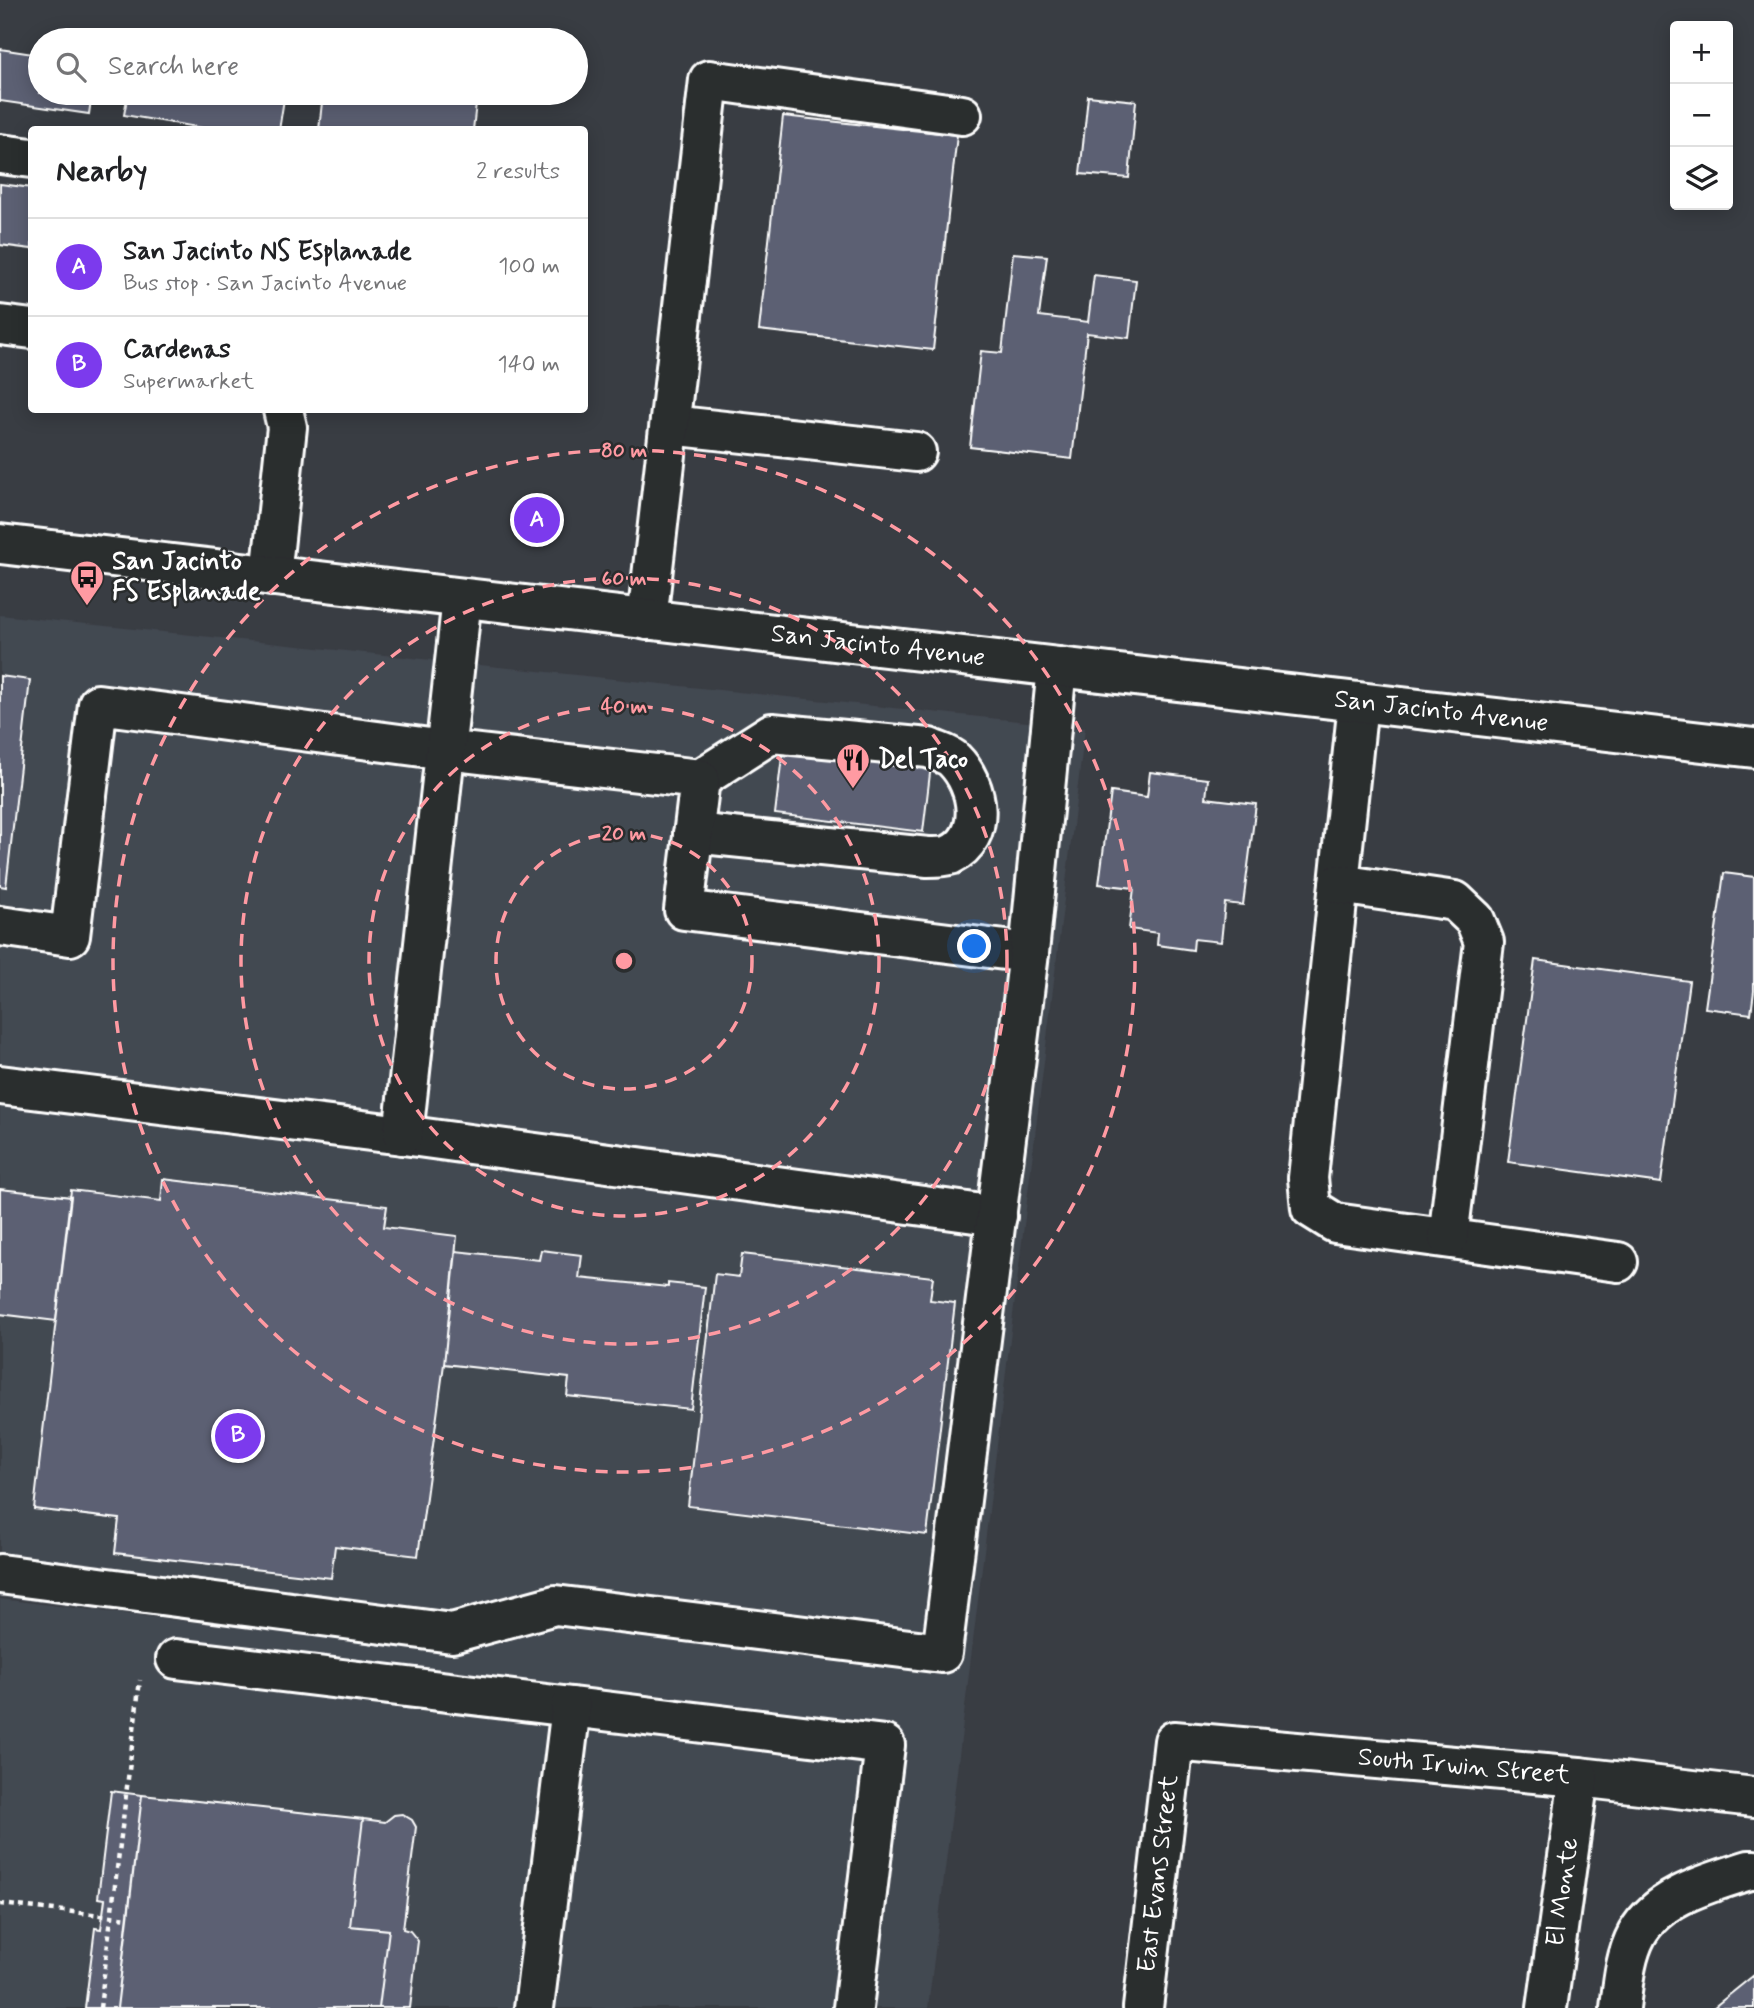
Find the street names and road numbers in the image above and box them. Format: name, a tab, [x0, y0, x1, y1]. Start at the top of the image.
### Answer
street label: San Jacinto Avenue	[769, 617, 987, 675]
street label: San Jacinto Avenue	[1332, 682, 1550, 741]
street label: South Irwin Street	[1356, 1740, 1572, 1793]
street label: East Evans Street	[1130, 1773, 1187, 1975]
street label: El Monte	[1539, 1835, 1587, 1949]

